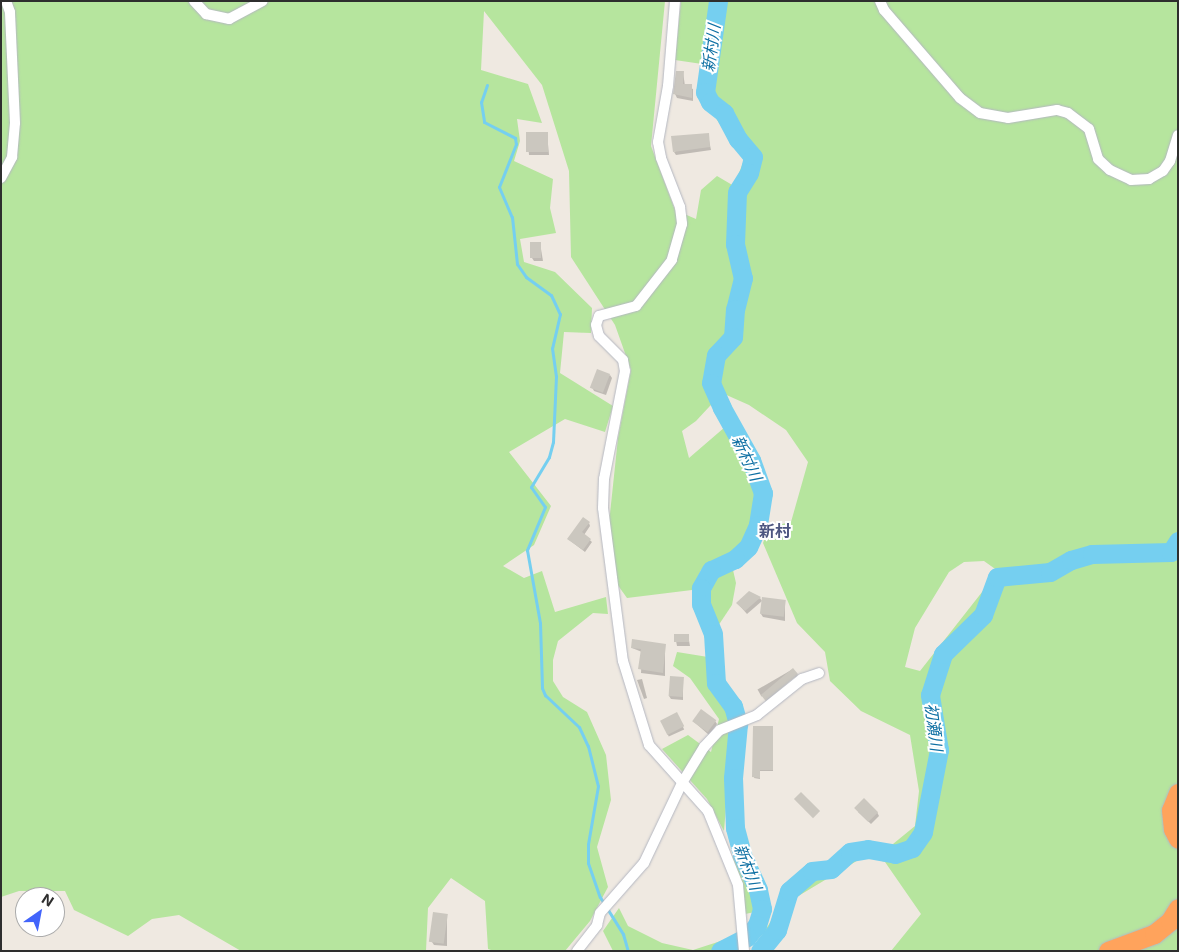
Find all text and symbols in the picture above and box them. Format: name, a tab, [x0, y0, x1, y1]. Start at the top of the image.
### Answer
water label: 新村川	[698, 23, 724, 73]
water label: 新村川	[728, 432, 766, 484]
district label: 新村	[759, 521, 791, 541]
water label: 初瀬川	[922, 702, 946, 752]
water label: 新村川	[730, 841, 766, 893]
north arrow	[15, 887, 65, 937]
text: N	[39, 890, 57, 910]

